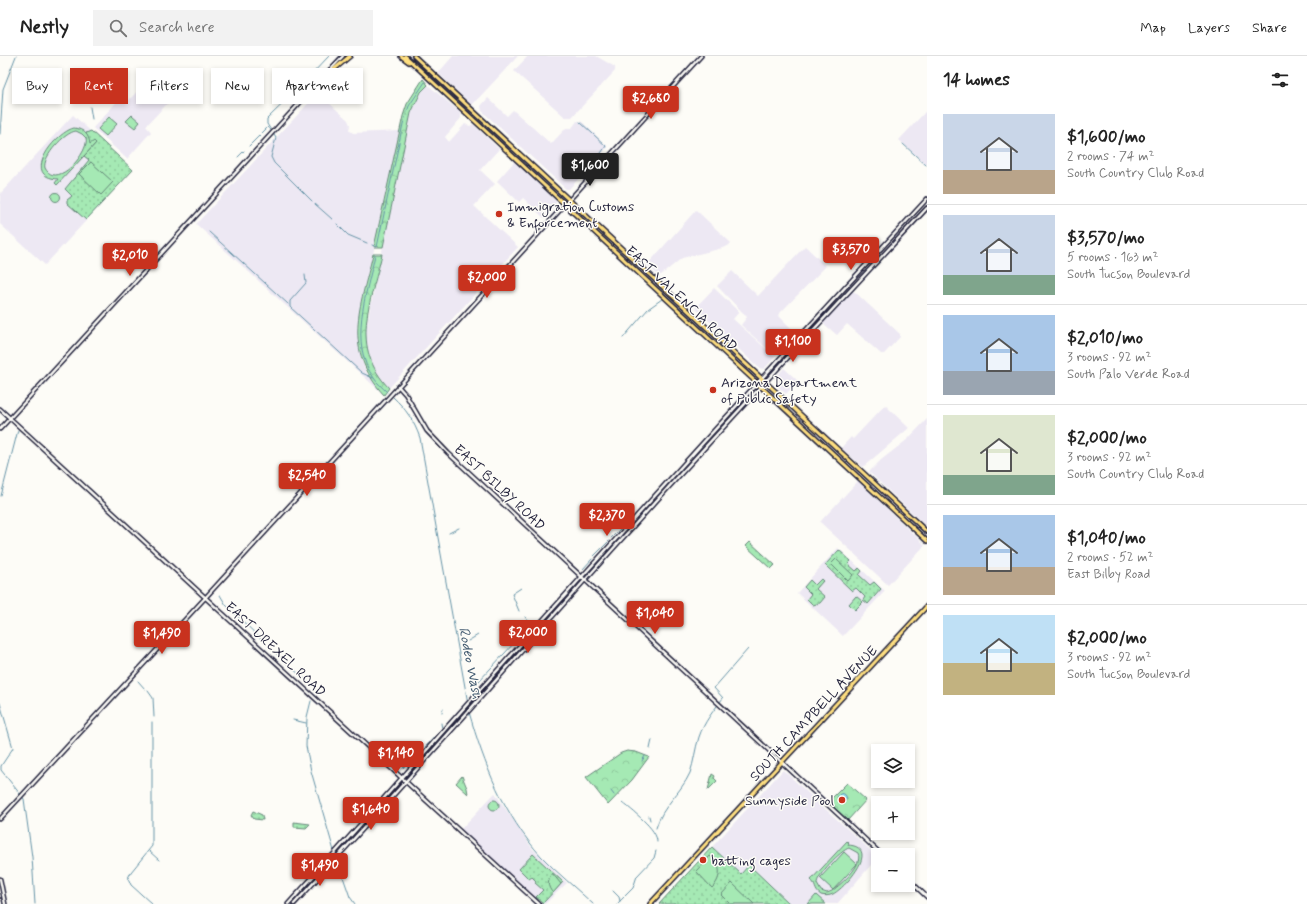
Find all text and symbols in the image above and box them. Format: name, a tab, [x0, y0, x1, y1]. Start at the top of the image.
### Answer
search box	[93, 10, 373, 46]
text: Nestly	[20, 15, 69, 40]
icon: search	[107, 17, 129, 39]
text: Search here	[139, 18, 215, 38]
text: Map	[1140, 19, 1166, 37]
text: Layers	[1188, 19, 1230, 37]
text: Share	[1252, 19, 1287, 37]
chip: Buy	[12, 68, 62, 104]
chip: Rent	[70, 68, 128, 104]
chip: Filters	[136, 68, 203, 104]
chip: New	[211, 68, 264, 104]
chip: Apartment	[272, 68, 363, 104]
text: 14 homes	[943, 69, 1010, 91]
icon: filters	[1269, 69, 1291, 91]
pin: $2,680	[618, 86, 684, 120]
text: $2,680	[632, 90, 670, 107]
text: $1,600/mo	[1067, 126, 1146, 148]
icon: home	[975, 130, 1023, 178]
text: 2 rooms · 74 m²	[1067, 148, 1154, 165]
pin: $1,600	[557, 153, 623, 187]
text: $1,600	[571, 157, 609, 174]
text: South Country Club Road	[1067, 165, 1204, 182]
place label: Immigration Customs & Enforcement	[507, 198, 634, 234]
marker: Immigration Customs & Enforcement	[494, 209, 504, 219]
text: $3,570/mo	[1067, 227, 1145, 249]
icon: home	[975, 231, 1023, 279]
pin: $3,570	[818, 237, 884, 271]
text: $3,570	[832, 241, 870, 258]
street label: EAST VALENCIA ROAD	[622, 242, 741, 355]
pin: $2,010	[97, 243, 163, 277]
text: $2,010	[112, 247, 148, 264]
text: 5 rooms · 163 m²	[1067, 249, 1158, 266]
pin: $2,000	[454, 265, 520, 299]
text: South Tucson Boulevard	[1067, 266, 1190, 283]
text: $2,000	[467, 269, 507, 286]
text: $2,010/mo	[1067, 327, 1143, 349]
pin: $1,100	[760, 329, 826, 363]
icon: home	[975, 331, 1023, 379]
text: $1,100	[775, 333, 811, 350]
text: 3 rooms · 92 m²	[1067, 349, 1151, 366]
text: South Palo Verde Road	[1067, 366, 1190, 383]
place label: Arizona Department of Public Safety	[721, 374, 858, 408]
marker: Arizona Department of Public Safety	[708, 385, 718, 395]
text: $2,000/mo	[1067, 427, 1147, 449]
icon: home	[975, 431, 1023, 479]
street label: EAST BILBY ROAD	[450, 441, 549, 535]
text: 3 rooms · 92 m²	[1067, 449, 1151, 466]
pin: $2,540	[274, 463, 340, 497]
text: South Country Club Road	[1067, 466, 1204, 483]
text: $2,540	[288, 467, 326, 484]
pin: $2,370	[574, 503, 640, 537]
text: $2,370	[589, 507, 625, 524]
text: $1,040/mo	[1067, 527, 1146, 549]
icon: home	[975, 531, 1023, 579]
text: 2 rooms · 52 m²	[1067, 549, 1153, 566]
text: East Bilby Road	[1067, 566, 1150, 583]
street label: EAST DREXEL ROAD	[221, 598, 330, 701]
pin: $1,040	[622, 601, 688, 635]
text: $1,040	[636, 605, 674, 622]
pin: $2,000	[495, 620, 561, 654]
pin: $1,490	[129, 621, 195, 655]
text: $2,000	[508, 624, 548, 641]
text: $1,490	[143, 625, 181, 642]
water label: Rodeo Wash	[453, 625, 487, 701]
text: $2,000/mo	[1067, 627, 1147, 649]
icon: home	[975, 631, 1023, 679]
street label: SOUTH CAMPBELL AVENUE	[746, 642, 882, 785]
text: 3 rooms · 92 m²	[1067, 649, 1151, 666]
text: South Tucson Boulevard	[1067, 666, 1190, 683]
pin: $1,140	[363, 741, 429, 775]
map controls	[871, 744, 915, 892]
button: layers	[871, 744, 915, 788]
text: $1,140	[378, 745, 414, 762]
place label: Sunnyside Pool	[745, 792, 834, 810]
marker: Sunnyside Pool	[837, 795, 847, 805]
button: +	[871, 796, 915, 840]
pin: $1,640	[338, 797, 404, 831]
text: $1,640	[352, 801, 390, 818]
button: −	[871, 848, 915, 892]
place label: batting cages	[711, 852, 791, 872]
pin: $1,490	[287, 853, 353, 887]
marker: batting cages	[698, 855, 708, 865]
text: $1,490	[301, 857, 339, 874]

